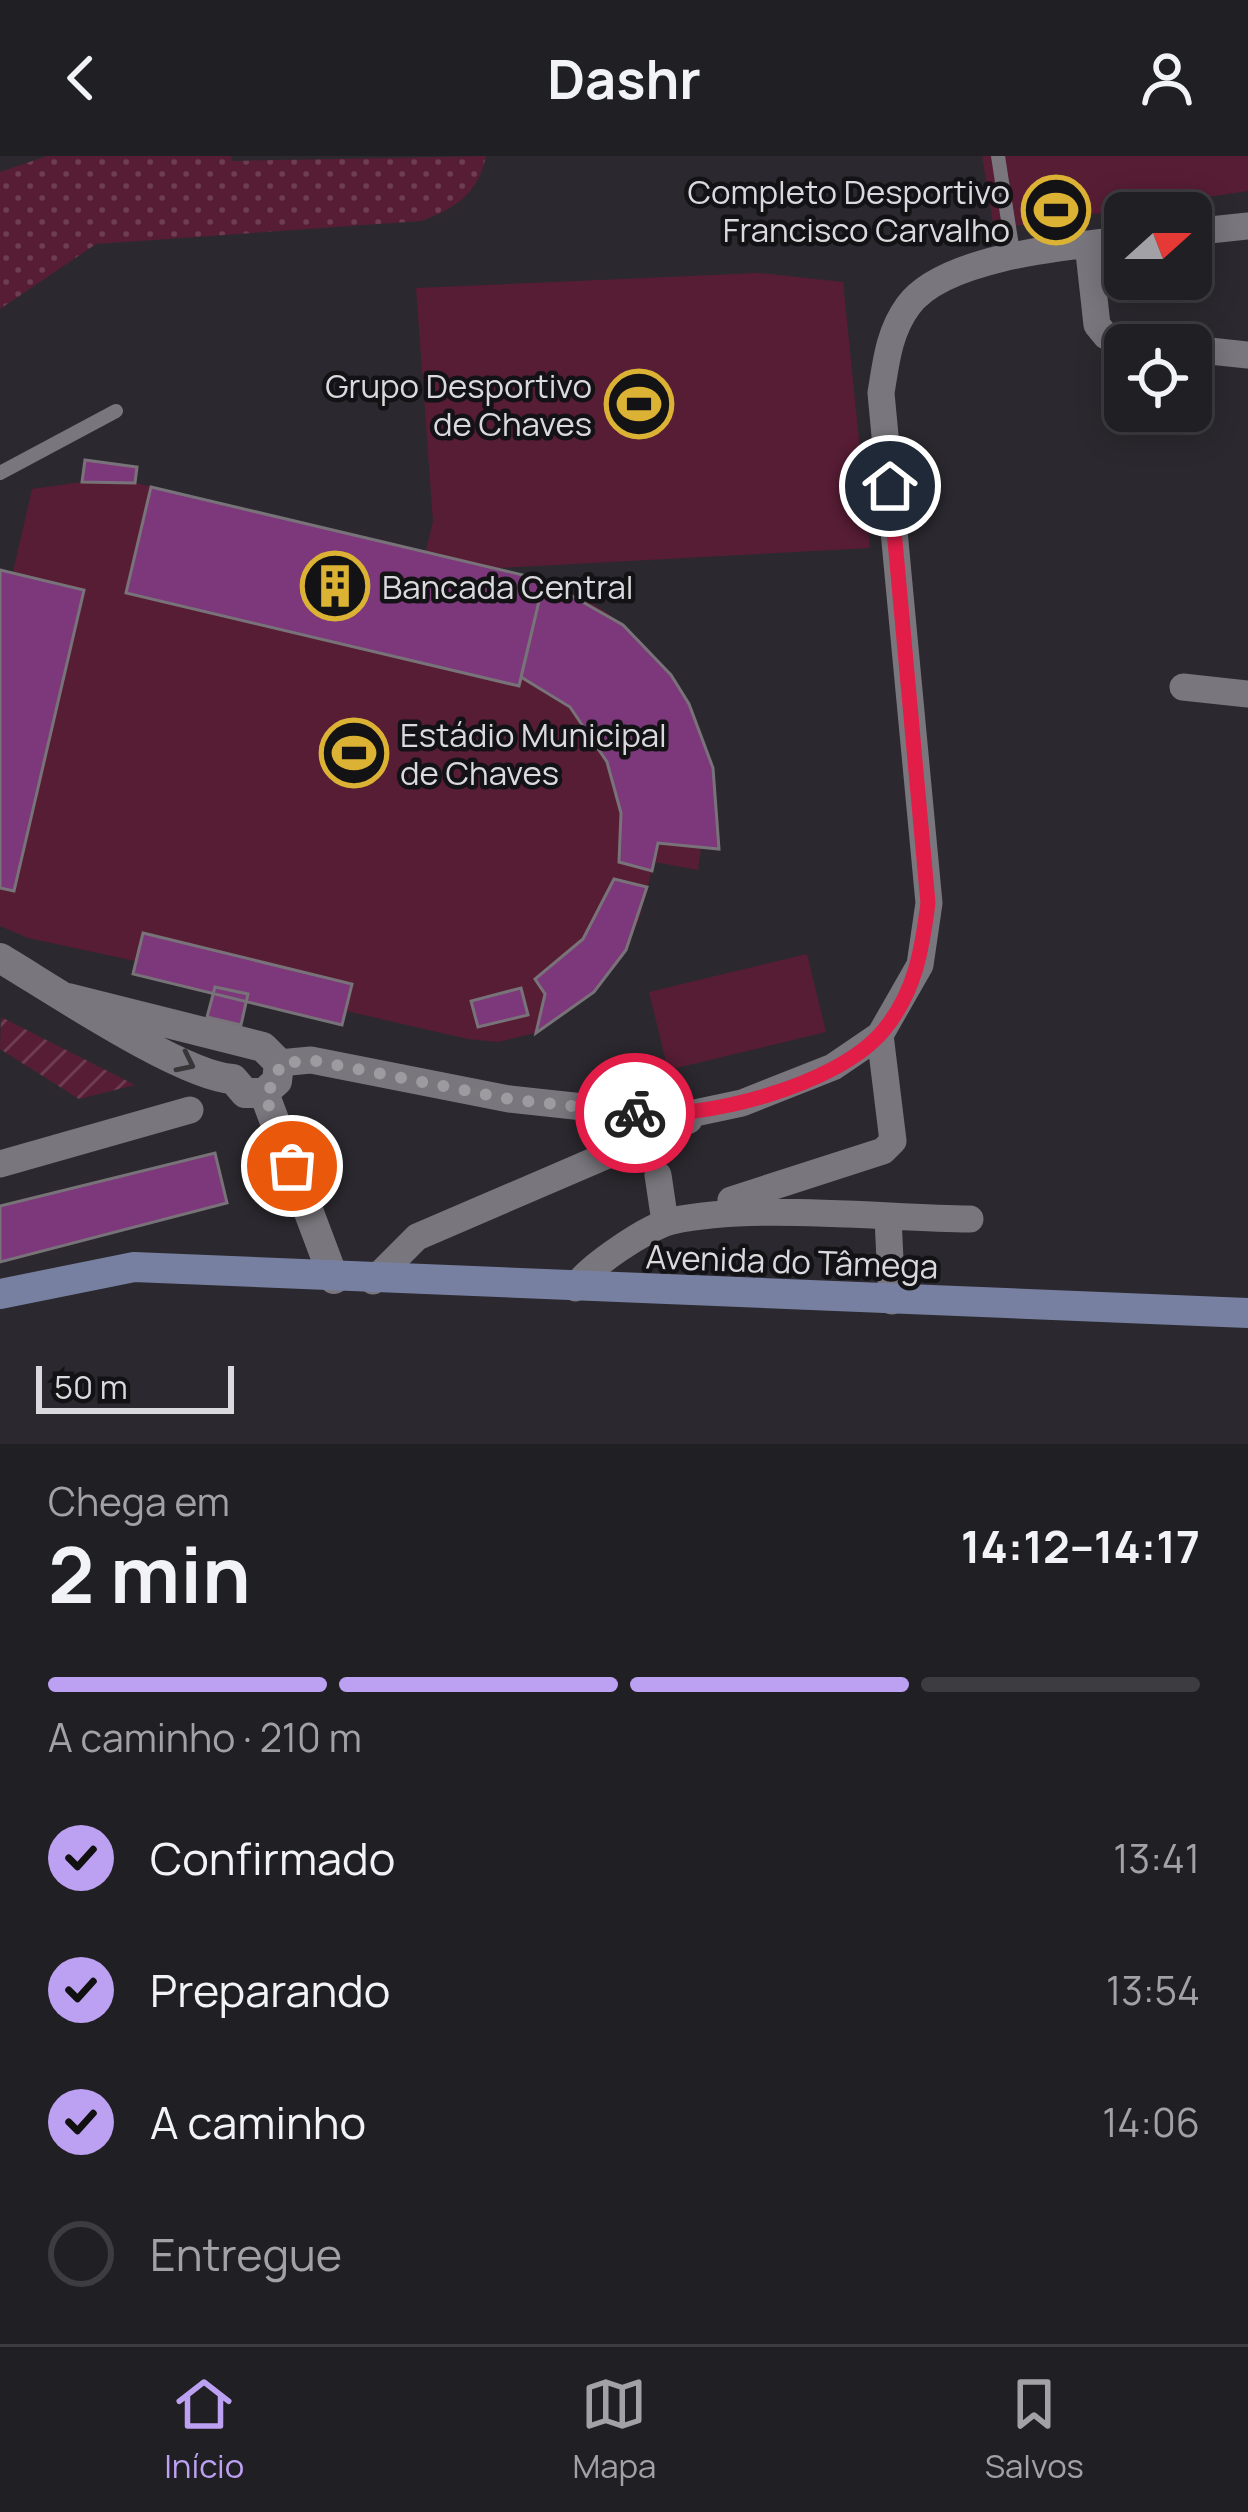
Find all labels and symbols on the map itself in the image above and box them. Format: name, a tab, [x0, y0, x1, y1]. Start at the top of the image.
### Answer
place label: Completo Desportivo Francisco Carvalho	[687, 169, 1010, 252]
sports icon: Completo Desportivo Francisco Carvalho	[1021, 175, 1091, 245]
north arrow	[1104, 192, 1212, 300]
place label: Grupo Desportivo de Chaves	[325, 363, 592, 446]
sports icon: Grupo Desportivo de Chaves	[604, 369, 674, 439]
pin	[839, 435, 941, 537]
building icon: Bancada Central	[300, 551, 370, 621]
place label: Bancada Central	[382, 564, 634, 609]
place label: Estádio Municipal de Chaves	[400, 712, 667, 795]
sports icon: Estádio Municipal de Chaves	[319, 718, 389, 788]
one-way arrow	[174, 1048, 195, 1072]
courier	[575, 1053, 695, 1173]
pin	[241, 1115, 343, 1217]
street label: Avenida do Tâmega	[645, 1233, 939, 1289]
scale bar	[36, 1360, 234, 1413]

